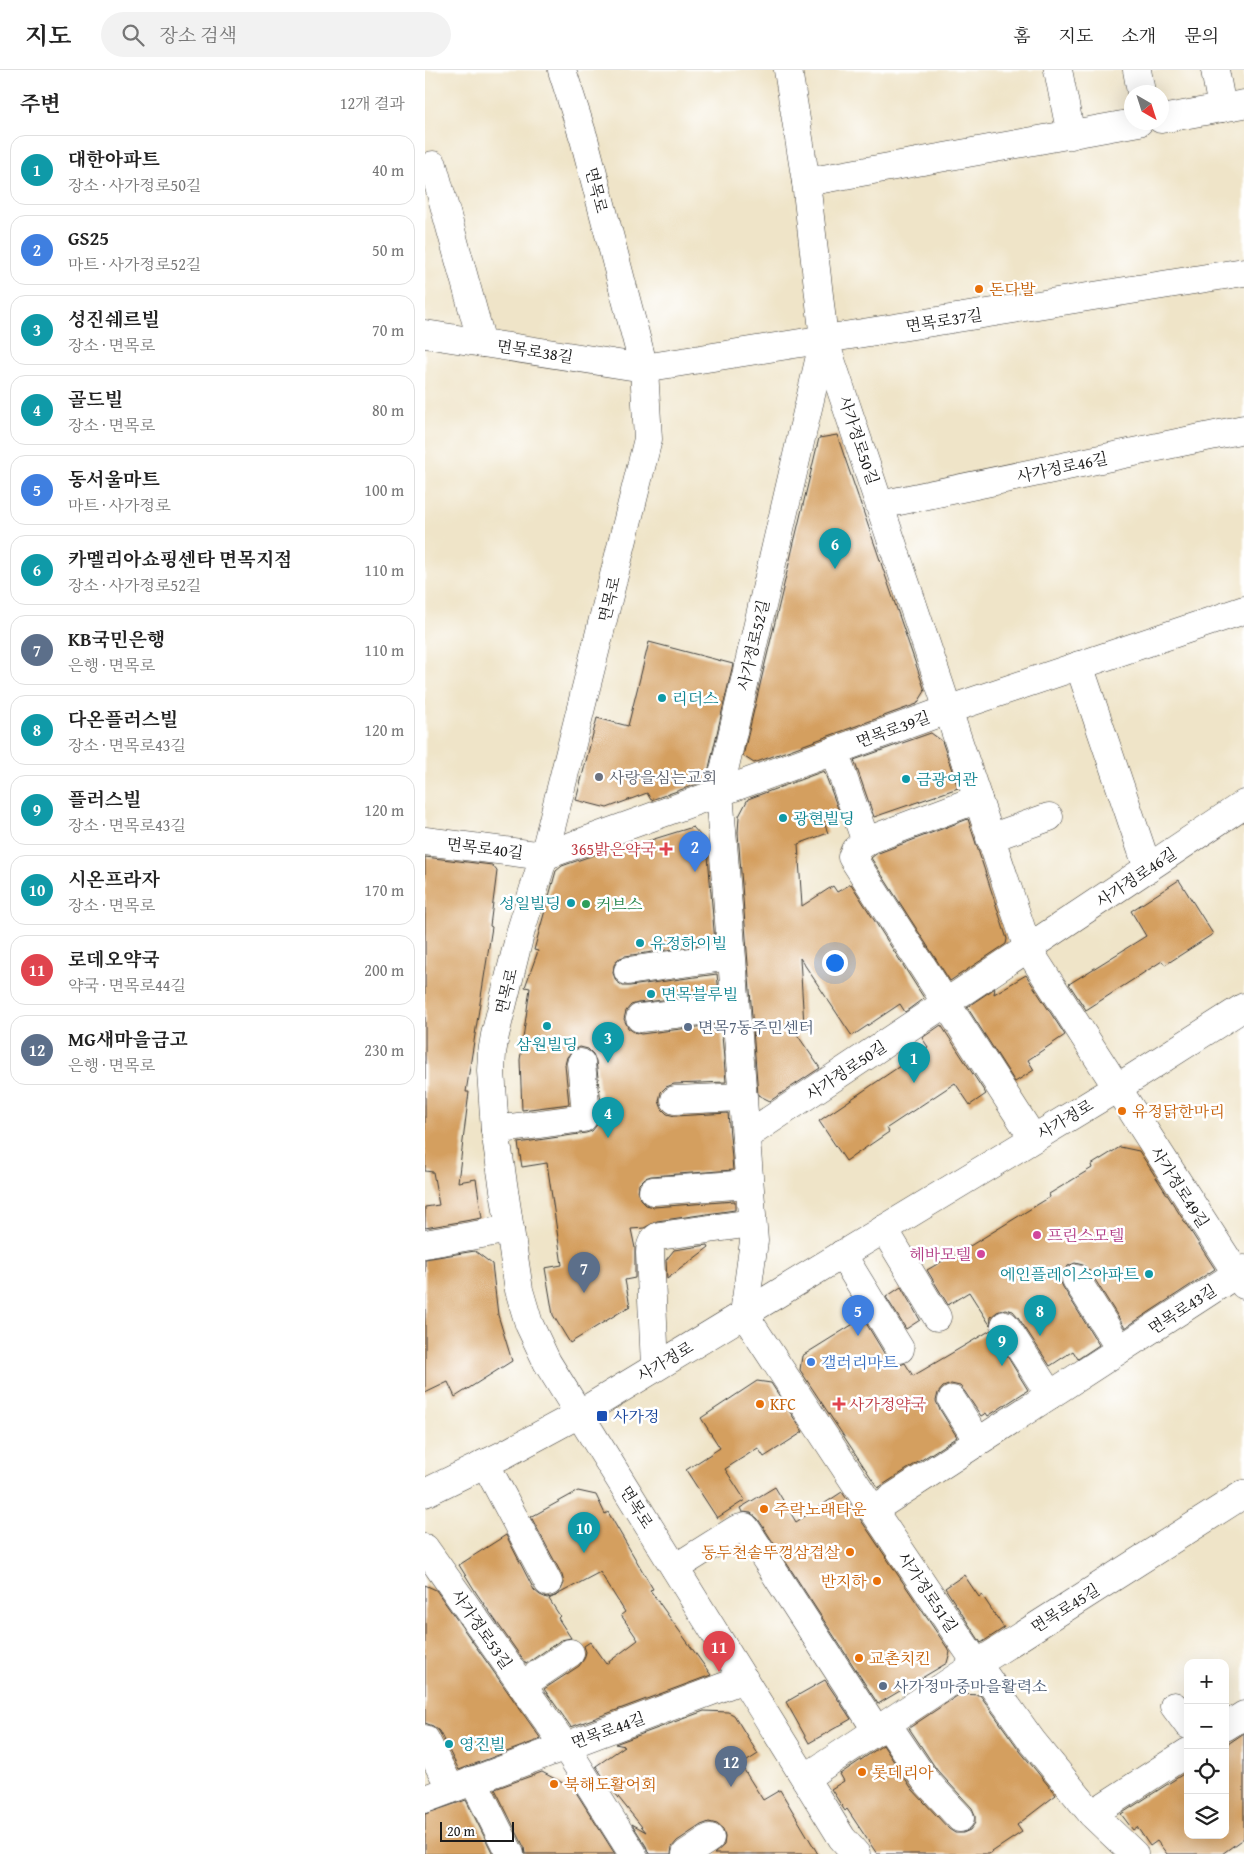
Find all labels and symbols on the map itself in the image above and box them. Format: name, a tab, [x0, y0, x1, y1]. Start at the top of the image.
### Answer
north arrow	[1124, 85, 1169, 130]
street label: 면목로	[580, 165, 614, 216]
place label: 돈다발	[989, 277, 1036, 301]
marker: 돈다발	[973, 283, 985, 295]
street label: 면목로37길	[904, 302, 984, 338]
street label: 면목로38길	[495, 333, 575, 369]
street label: 사가정로50길	[833, 392, 885, 488]
street label: 사가정로46길	[1014, 446, 1110, 488]
pin: 6	[819, 528, 851, 569]
street label: 면목로	[592, 573, 626, 624]
street label: 사가정로52길	[731, 597, 775, 693]
place label: 리더스	[672, 686, 719, 710]
marker: 리더스	[656, 692, 668, 704]
street label: 면목로39길	[853, 705, 933, 753]
place label: 사랑을심는교회	[609, 765, 717, 789]
place label: 금광여관	[916, 767, 978, 791]
marker: 사랑을심는교회	[593, 771, 605, 783]
marker: 금광여관	[900, 773, 912, 785]
place label: 광현빌딩	[793, 806, 855, 830]
marker: 광현빌딩	[777, 812, 789, 824]
street label: 면목로40길	[445, 831, 525, 865]
pin: 2	[679, 831, 711, 872]
place label: 365밝은약국	[571, 837, 657, 861]
street label: 사가정로46길	[1091, 841, 1181, 913]
marker: 365밝은약국	[660, 843, 672, 855]
place label: 성일빌딩	[499, 891, 561, 915]
place label: 커브스	[596, 892, 643, 916]
marker: 성일빌딩	[565, 897, 577, 909]
marker: 커브스	[580, 898, 592, 910]
place label: 유정하이빌	[650, 931, 727, 955]
marker: 유정하이빌	[634, 937, 646, 949]
your location	[822, 950, 848, 976]
street label: 면목로	[489, 965, 523, 1016]
place label: 면목블루빌	[661, 982, 738, 1006]
marker: 면목블루빌	[645, 988, 657, 1000]
place label: 면목7동주민센터	[698, 1015, 814, 1039]
marker: 삼원빌딩	[541, 1020, 553, 1032]
marker: 면목7동주민센터	[682, 1021, 694, 1033]
pin: 3	[592, 1022, 624, 1063]
place label: 삼원빌딩	[516, 1032, 578, 1056]
street label: 사가정로50길	[801, 1034, 891, 1106]
pin: 1	[898, 1042, 930, 1083]
street label: 사가정로	[1032, 1093, 1098, 1145]
pin: 4	[592, 1097, 624, 1138]
place label: 유정닭한마리	[1132, 1099, 1225, 1123]
marker: 유정닭한마리	[1116, 1105, 1128, 1117]
street label: 사가정로49길	[1145, 1142, 1215, 1232]
place label: 프린스모텔	[1047, 1223, 1124, 1247]
marker: 프린스모텔	[1031, 1229, 1043, 1241]
place label: 헤바모텔	[909, 1242, 971, 1266]
marker: 헤바모텔	[975, 1248, 987, 1260]
pin: 7	[568, 1252, 600, 1293]
place label: 에인플레이스아파트	[1000, 1262, 1140, 1286]
marker: 에인플레이스아파트	[1143, 1268, 1155, 1280]
street label: 면목로43길	[1143, 1278, 1221, 1340]
pin: 5	[842, 1295, 874, 1336]
pin: 8	[1024, 1295, 1056, 1336]
pin: 9	[986, 1325, 1018, 1366]
street label: 사가정로	[632, 1335, 698, 1387]
place label: 갤러리마트	[821, 1350, 899, 1374]
marker: 갤러리마트	[805, 1356, 817, 1368]
place label: KFC	[770, 1392, 796, 1416]
place label: 사가정약국	[849, 1392, 927, 1416]
marker: KFC	[754, 1398, 766, 1410]
marker: 사가정약국	[833, 1398, 845, 1410]
place label: 사가정	[613, 1404, 659, 1428]
marker: 사가정	[595, 1409, 609, 1423]
street label: 면목로	[615, 1481, 660, 1533]
place label: 주락노래타운	[774, 1497, 867, 1521]
marker: 주락노래타운	[758, 1503, 770, 1515]
pin: 10	[568, 1512, 600, 1553]
place label: 동두천솥뚜껑삼겹살	[701, 1540, 841, 1564]
marker: 동두천솥뚜껑삼겹살	[844, 1546, 856, 1558]
street label: 사가정로51길	[892, 1547, 964, 1637]
place label: 반지하	[821, 1569, 868, 1593]
marker: 반지하	[871, 1575, 883, 1587]
street label: 면목로45길	[1026, 1577, 1104, 1639]
street label: 사가정로53길	[446, 1584, 518, 1674]
pin: 11	[703, 1631, 735, 1672]
place label: 교촌치킨	[869, 1646, 931, 1670]
marker: 교촌치킨	[853, 1652, 865, 1664]
place label: 사가정마중마을활력소	[893, 1674, 1048, 1698]
marker: 사가정마중마을활력소	[877, 1680, 889, 1692]
street label: 면목로44길	[568, 1706, 648, 1754]
place label: 영진빌	[459, 1732, 505, 1756]
marker: 영진빌	[443, 1738, 455, 1750]
pin: 12	[715, 1746, 747, 1787]
place label: 롯데리아	[872, 1760, 934, 1784]
marker: 롯데리아	[856, 1766, 868, 1778]
place label: 북해도활어회	[564, 1772, 657, 1796]
marker: 북해도활어회	[548, 1778, 560, 1790]
scale bar	[440, 1819, 514, 1842]

